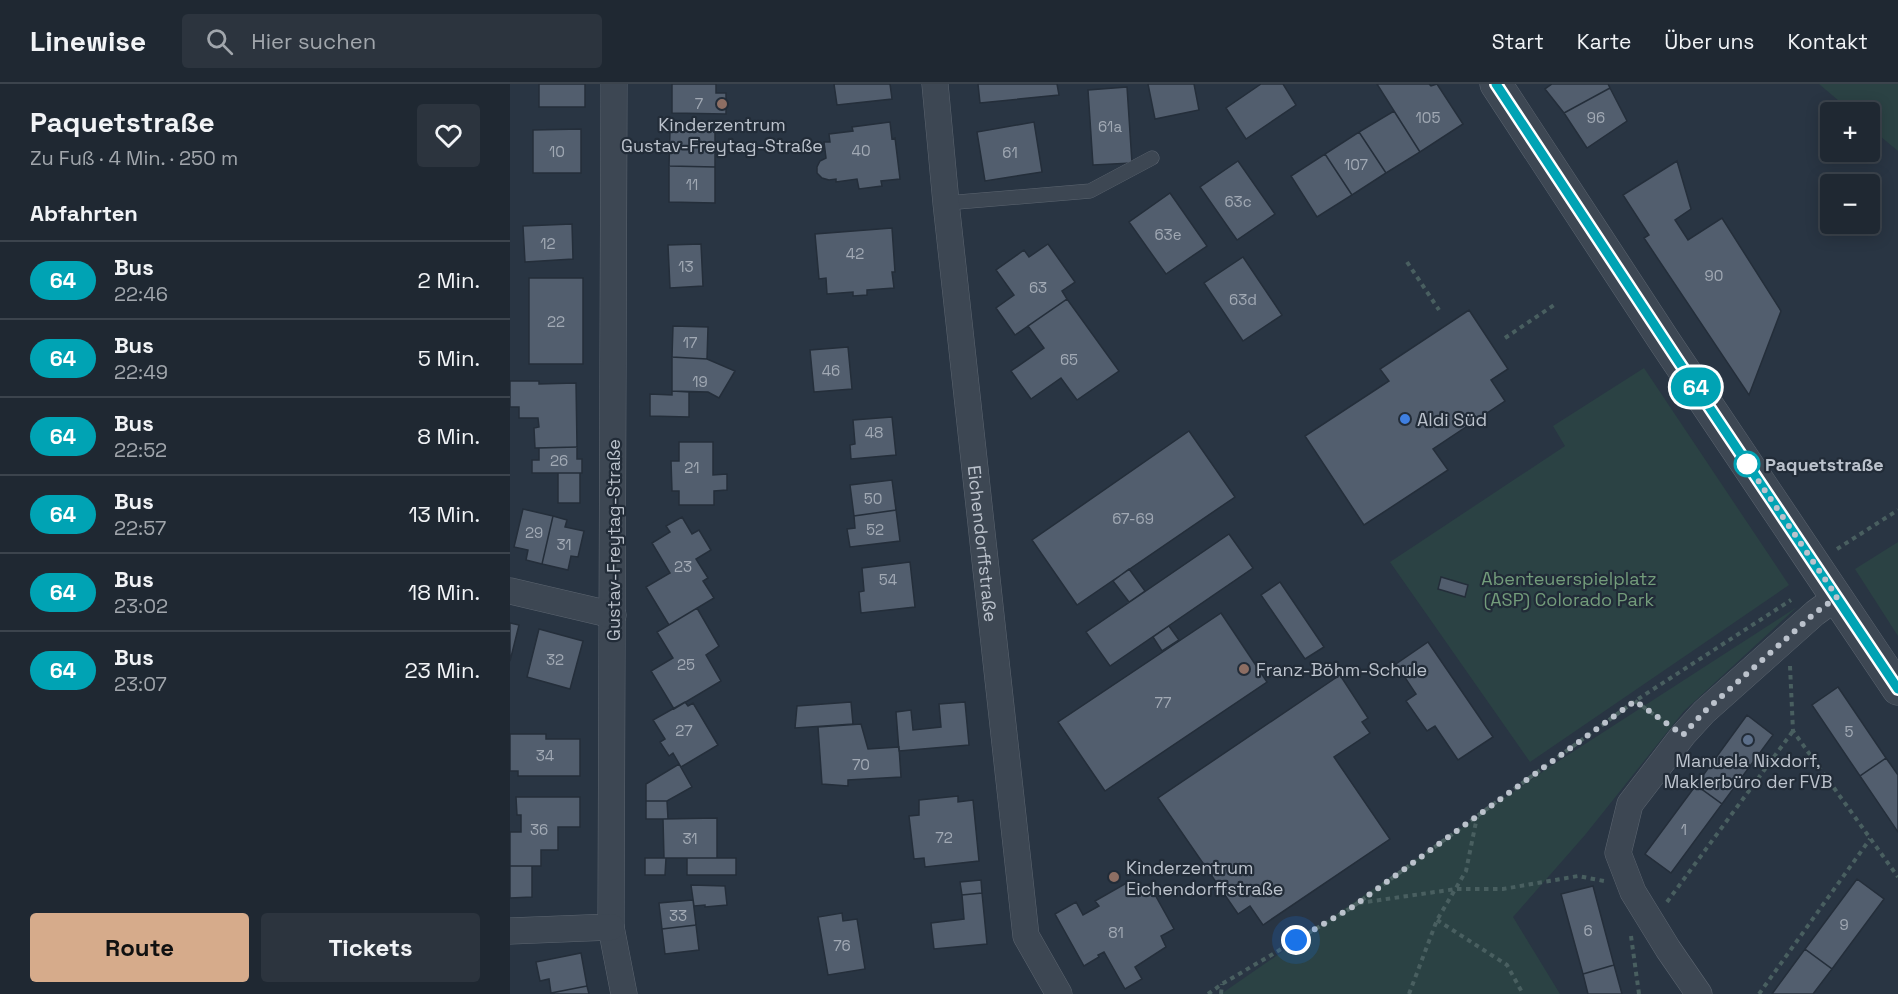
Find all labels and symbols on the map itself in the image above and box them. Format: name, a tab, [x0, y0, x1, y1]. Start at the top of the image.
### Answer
house number: 7	[695, 94, 703, 113]
marker: Kinderzentrum Gustav-Freytag-Straße	[715, 97, 729, 111]
house number: 105	[1416, 108, 1440, 127]
house number: 96	[1587, 108, 1605, 127]
place label: Kinderzentrum Gustav-Freytag-Straße	[621, 113, 823, 157]
house number: 61a	[1098, 117, 1122, 136]
house number: 40	[852, 141, 871, 160]
house number: 10	[549, 142, 565, 161]
house number: 61	[1002, 143, 1018, 162]
house number: 107	[1344, 155, 1368, 174]
house number: 11	[686, 175, 698, 194]
house number: 63c	[1224, 192, 1252, 211]
house number: 63e	[1154, 225, 1182, 244]
house number: 12	[540, 234, 556, 253]
house number: 42	[846, 244, 864, 263]
house number: 13	[678, 257, 694, 276]
house number: 90	[1705, 266, 1723, 285]
house number: 63	[1029, 278, 1047, 297]
house number: 63d	[1229, 290, 1257, 309]
house number: 22	[547, 312, 565, 331]
house number: 17	[683, 333, 697, 352]
house number: 65	[1060, 350, 1078, 369]
house number: 46	[822, 361, 840, 380]
line badge: 64	[1669, 368, 1723, 406]
house number: 19	[692, 372, 708, 391]
place label: Aldi Süd	[1417, 408, 1487, 431]
marker: Aldi Süd	[1398, 412, 1412, 426]
house number: 48	[865, 423, 883, 442]
street label: Gustav-Freytag-Straße	[602, 439, 625, 641]
house number: 26	[550, 451, 568, 470]
marker: Paquetstraße	[1734, 451, 1760, 477]
place label: Paquetstraße	[1765, 453, 1884, 476]
house number: 21	[684, 458, 700, 477]
street label: Eichendorffstraße	[963, 464, 1003, 623]
house number: 50	[864, 489, 882, 508]
house number: 67-69	[1112, 509, 1154, 528]
house number: 52	[866, 520, 884, 539]
house number: 29	[525, 523, 543, 542]
house number: 31	[556, 535, 572, 554]
house number: 23	[674, 557, 692, 576]
park label: Abenteuerspielplatz (ASP) Colorado Park	[1481, 567, 1657, 611]
house number: 54	[879, 570, 897, 589]
house number: 32	[546, 650, 564, 669]
house number: 25	[677, 655, 695, 674]
place label: Franz-Böhm-Schule	[1256, 658, 1427, 681]
marker: Franz-Böhm-Schule	[1237, 662, 1251, 676]
house number: 77	[1155, 693, 1171, 712]
house number: 27	[675, 721, 693, 740]
house number: 5	[1845, 722, 1854, 741]
marker: Manuela Nixdorf, Maklerbüro der FVB	[1741, 733, 1755, 747]
house number: 34	[536, 746, 554, 765]
place label: Manuela Nixdorf, Maklerbüro der FVB	[1664, 749, 1832, 793]
house number: 70	[852, 755, 870, 774]
house number: 36	[530, 820, 548, 839]
house number: 1	[1681, 820, 1687, 839]
house number: 72	[935, 828, 953, 847]
house number: 31	[682, 829, 698, 848]
place label: Kinderzentrum Eichendorffstraße	[1126, 856, 1283, 900]
marker: Kinderzentrum Eichendorffstraße	[1107, 870, 1121, 884]
house number: 33	[669, 906, 687, 925]
house number: 9	[1839, 915, 1849, 934]
house number: 6	[1583, 921, 1593, 940]
house number: 81	[1108, 923, 1124, 942]
your location	[1281, 925, 1311, 955]
house number: 76	[833, 936, 851, 955]

